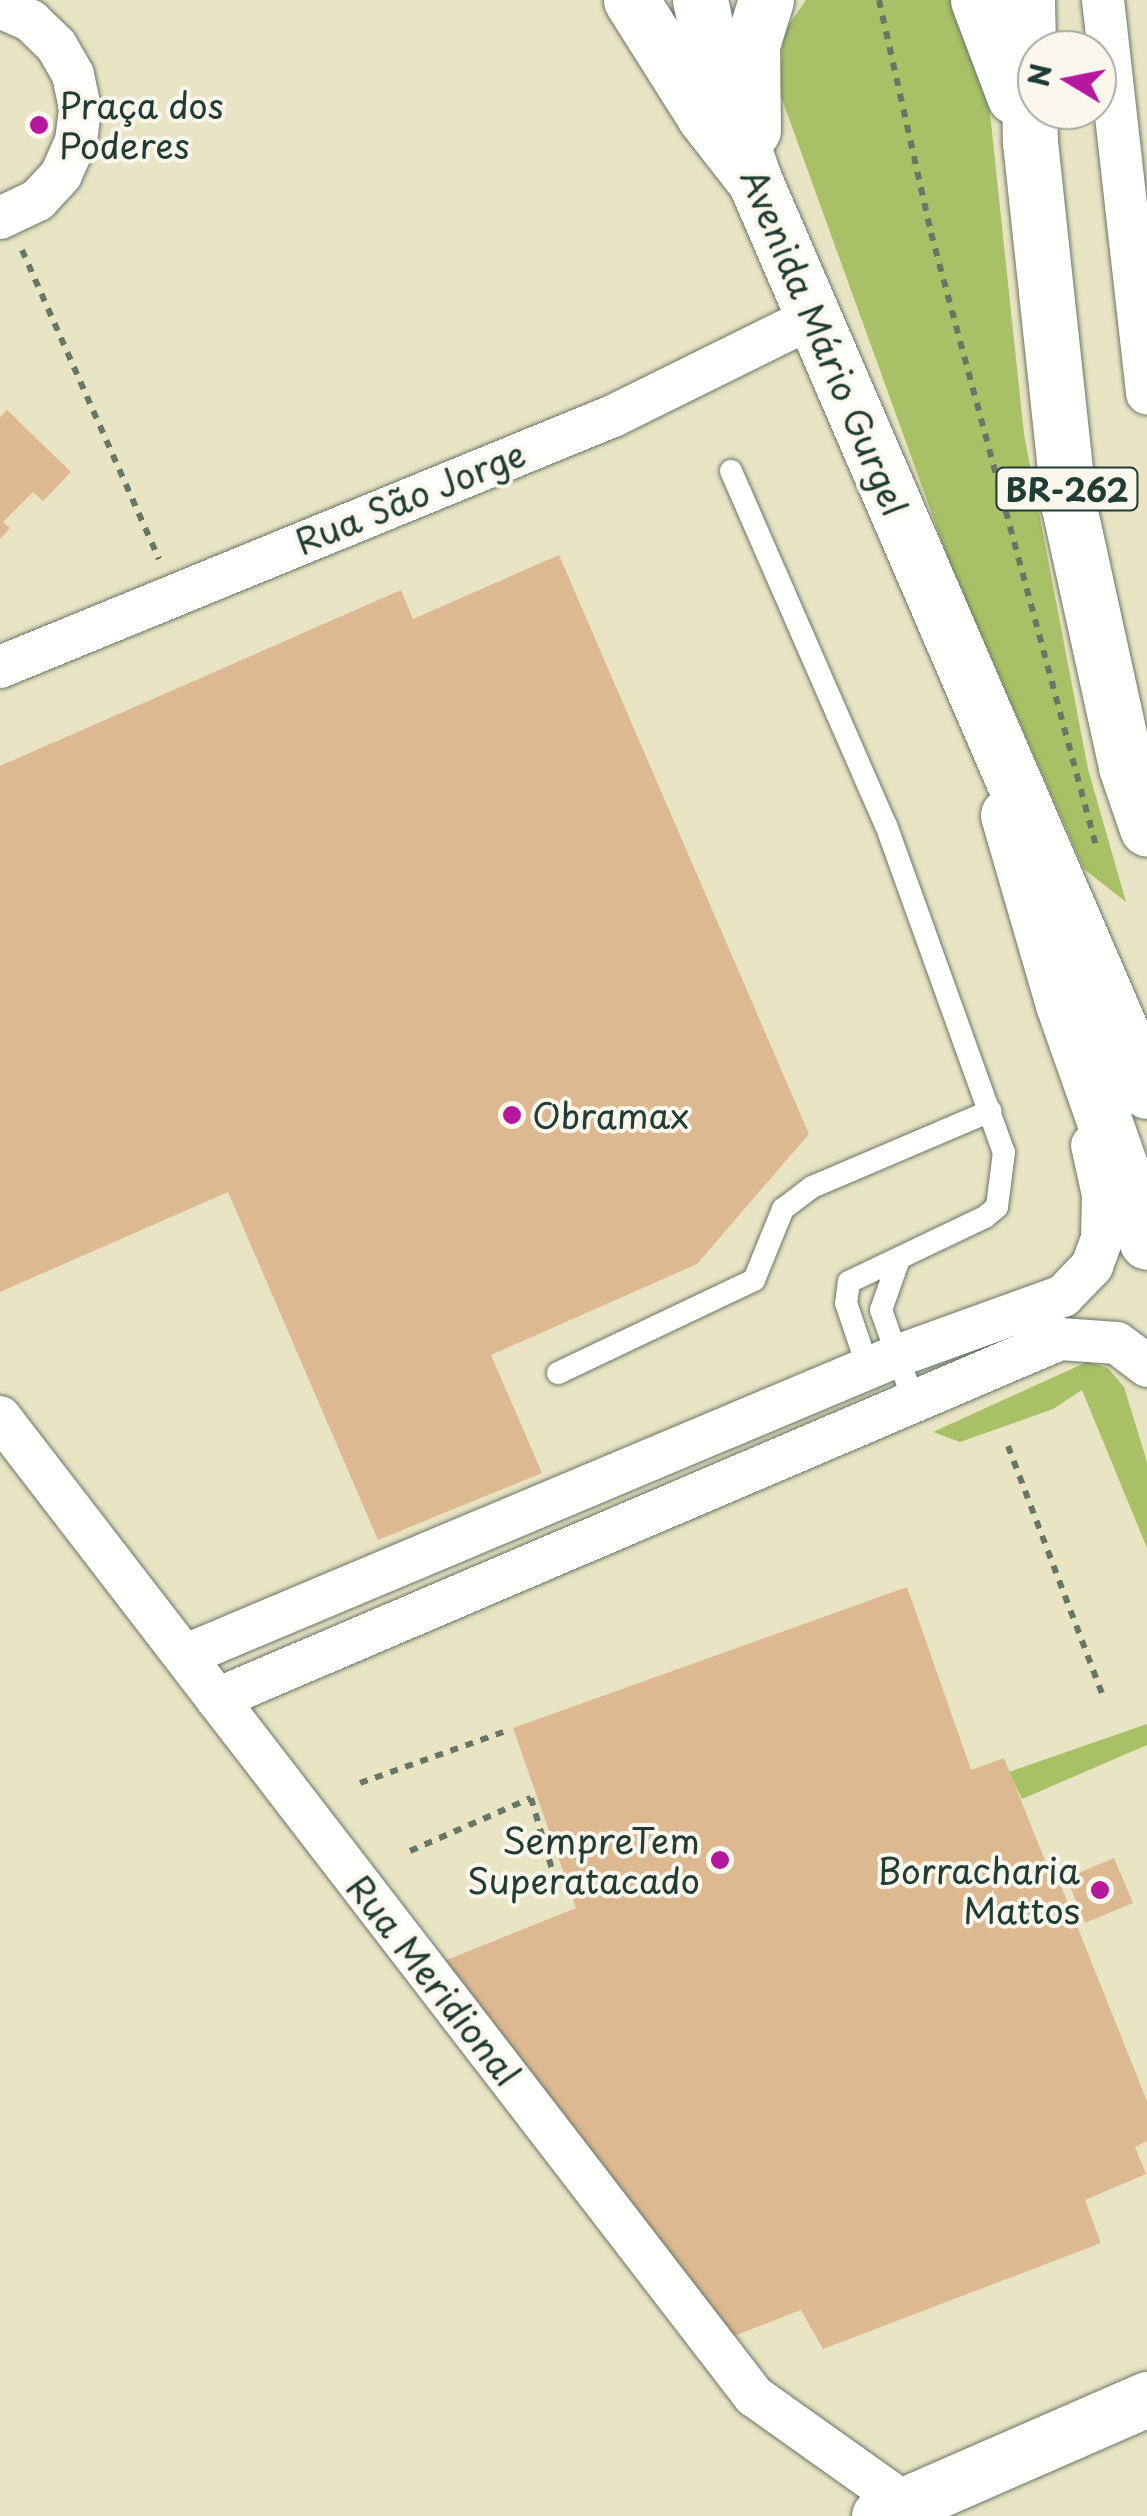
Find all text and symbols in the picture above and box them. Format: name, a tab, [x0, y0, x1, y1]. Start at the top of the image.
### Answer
north arrow	[1017, 30, 1117, 130]
text: N	[1016, 60, 1062, 90]
place label: Praça dos Poderes	[59, 84, 225, 166]
marker: Praça dos Poderes	[28, 114, 50, 136]
street label: Avenida Mário Gurgel	[734, 165, 916, 519]
street label: Rua São Jorge	[288, 431, 532, 563]
road number: BR-262	[994, 462, 1140, 516]
place label: Obramax	[532, 1094, 689, 1136]
marker: Obramax	[501, 1104, 523, 1126]
place label: SempreTem Superatacado	[467, 1819, 700, 1901]
marker: SempreTem Superatacado	[709, 1849, 731, 1871]
place label: Borracharia Mattos	[877, 1849, 1080, 1931]
street label: Rua Meridional	[339, 1866, 529, 2094]
marker: Borracharia Mattos	[1089, 1879, 1111, 1901]

